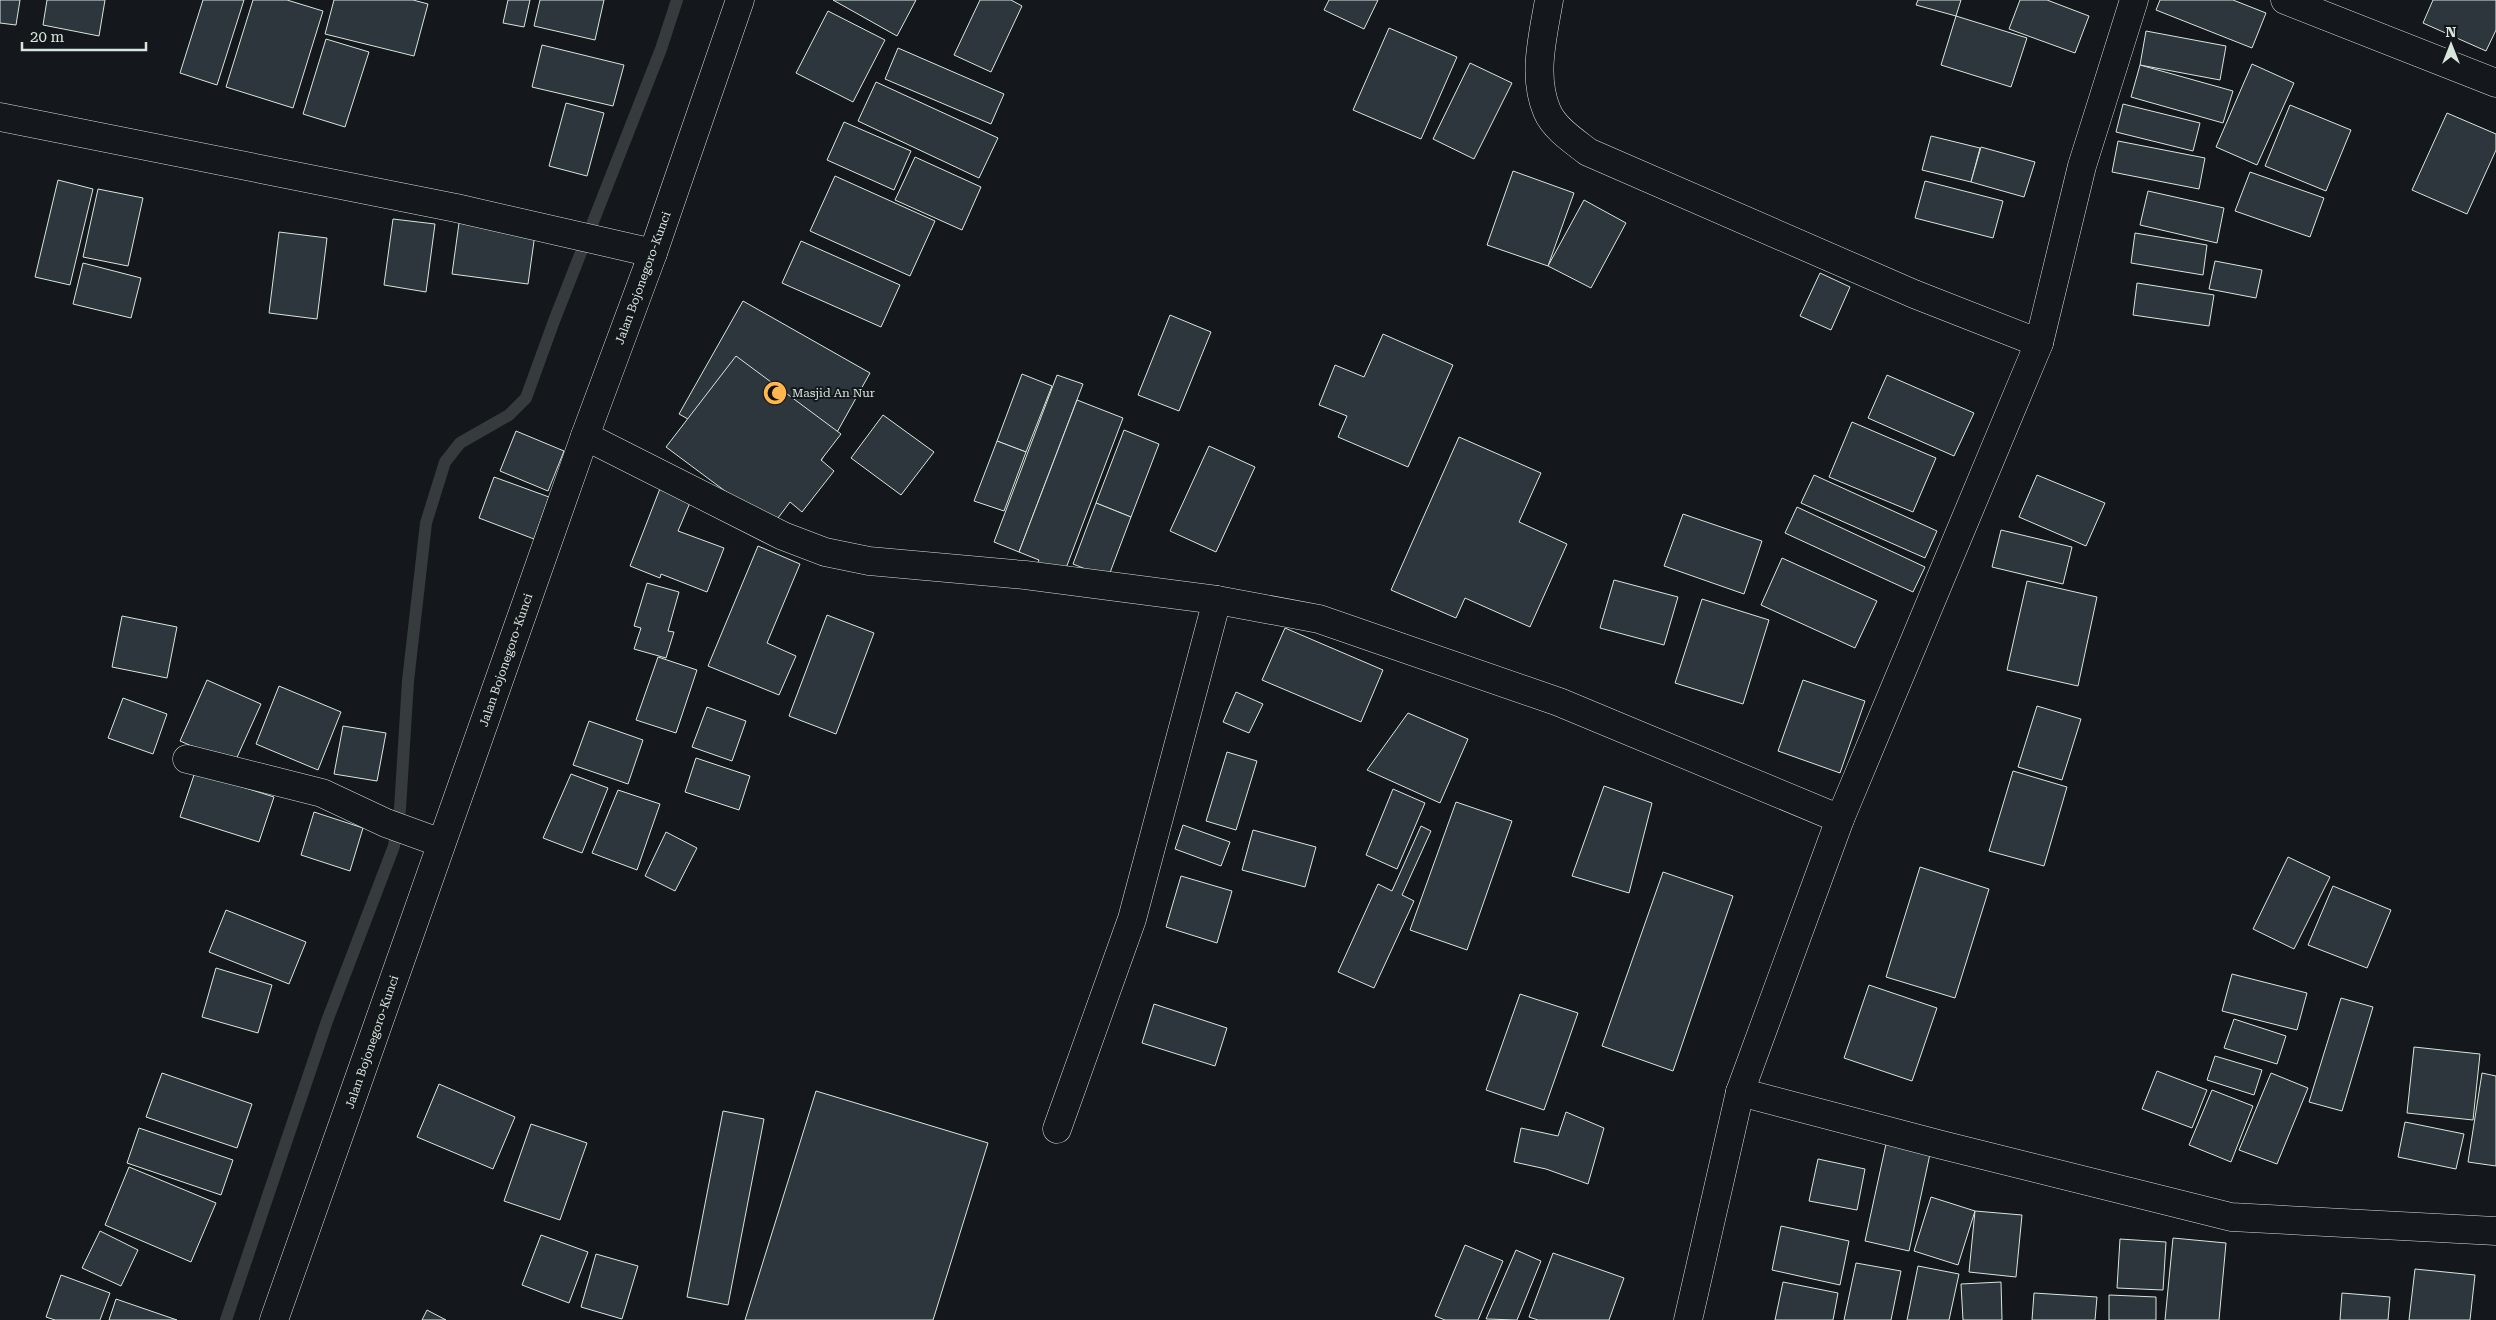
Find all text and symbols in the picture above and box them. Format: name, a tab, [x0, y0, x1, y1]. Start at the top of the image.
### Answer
scale bar	[22, 20, 146, 52]
north arrow	[2426, 20, 2476, 70]
text: N	[2446, 24, 2457, 40]
text: 20 m	[30, 28, 65, 46]
street label: Jalan Bojonegoro-Kunci	[612, 210, 674, 346]
mosque icon: Masjid An Nur	[762, 380, 788, 406]
place label: Masjid An Nur	[792, 386, 875, 400]
street label: Jalan Bojonegoro-Kunci	[477, 591, 535, 729]
street label: Jalan Bojonegoro-Kunci	[343, 973, 401, 1111]

